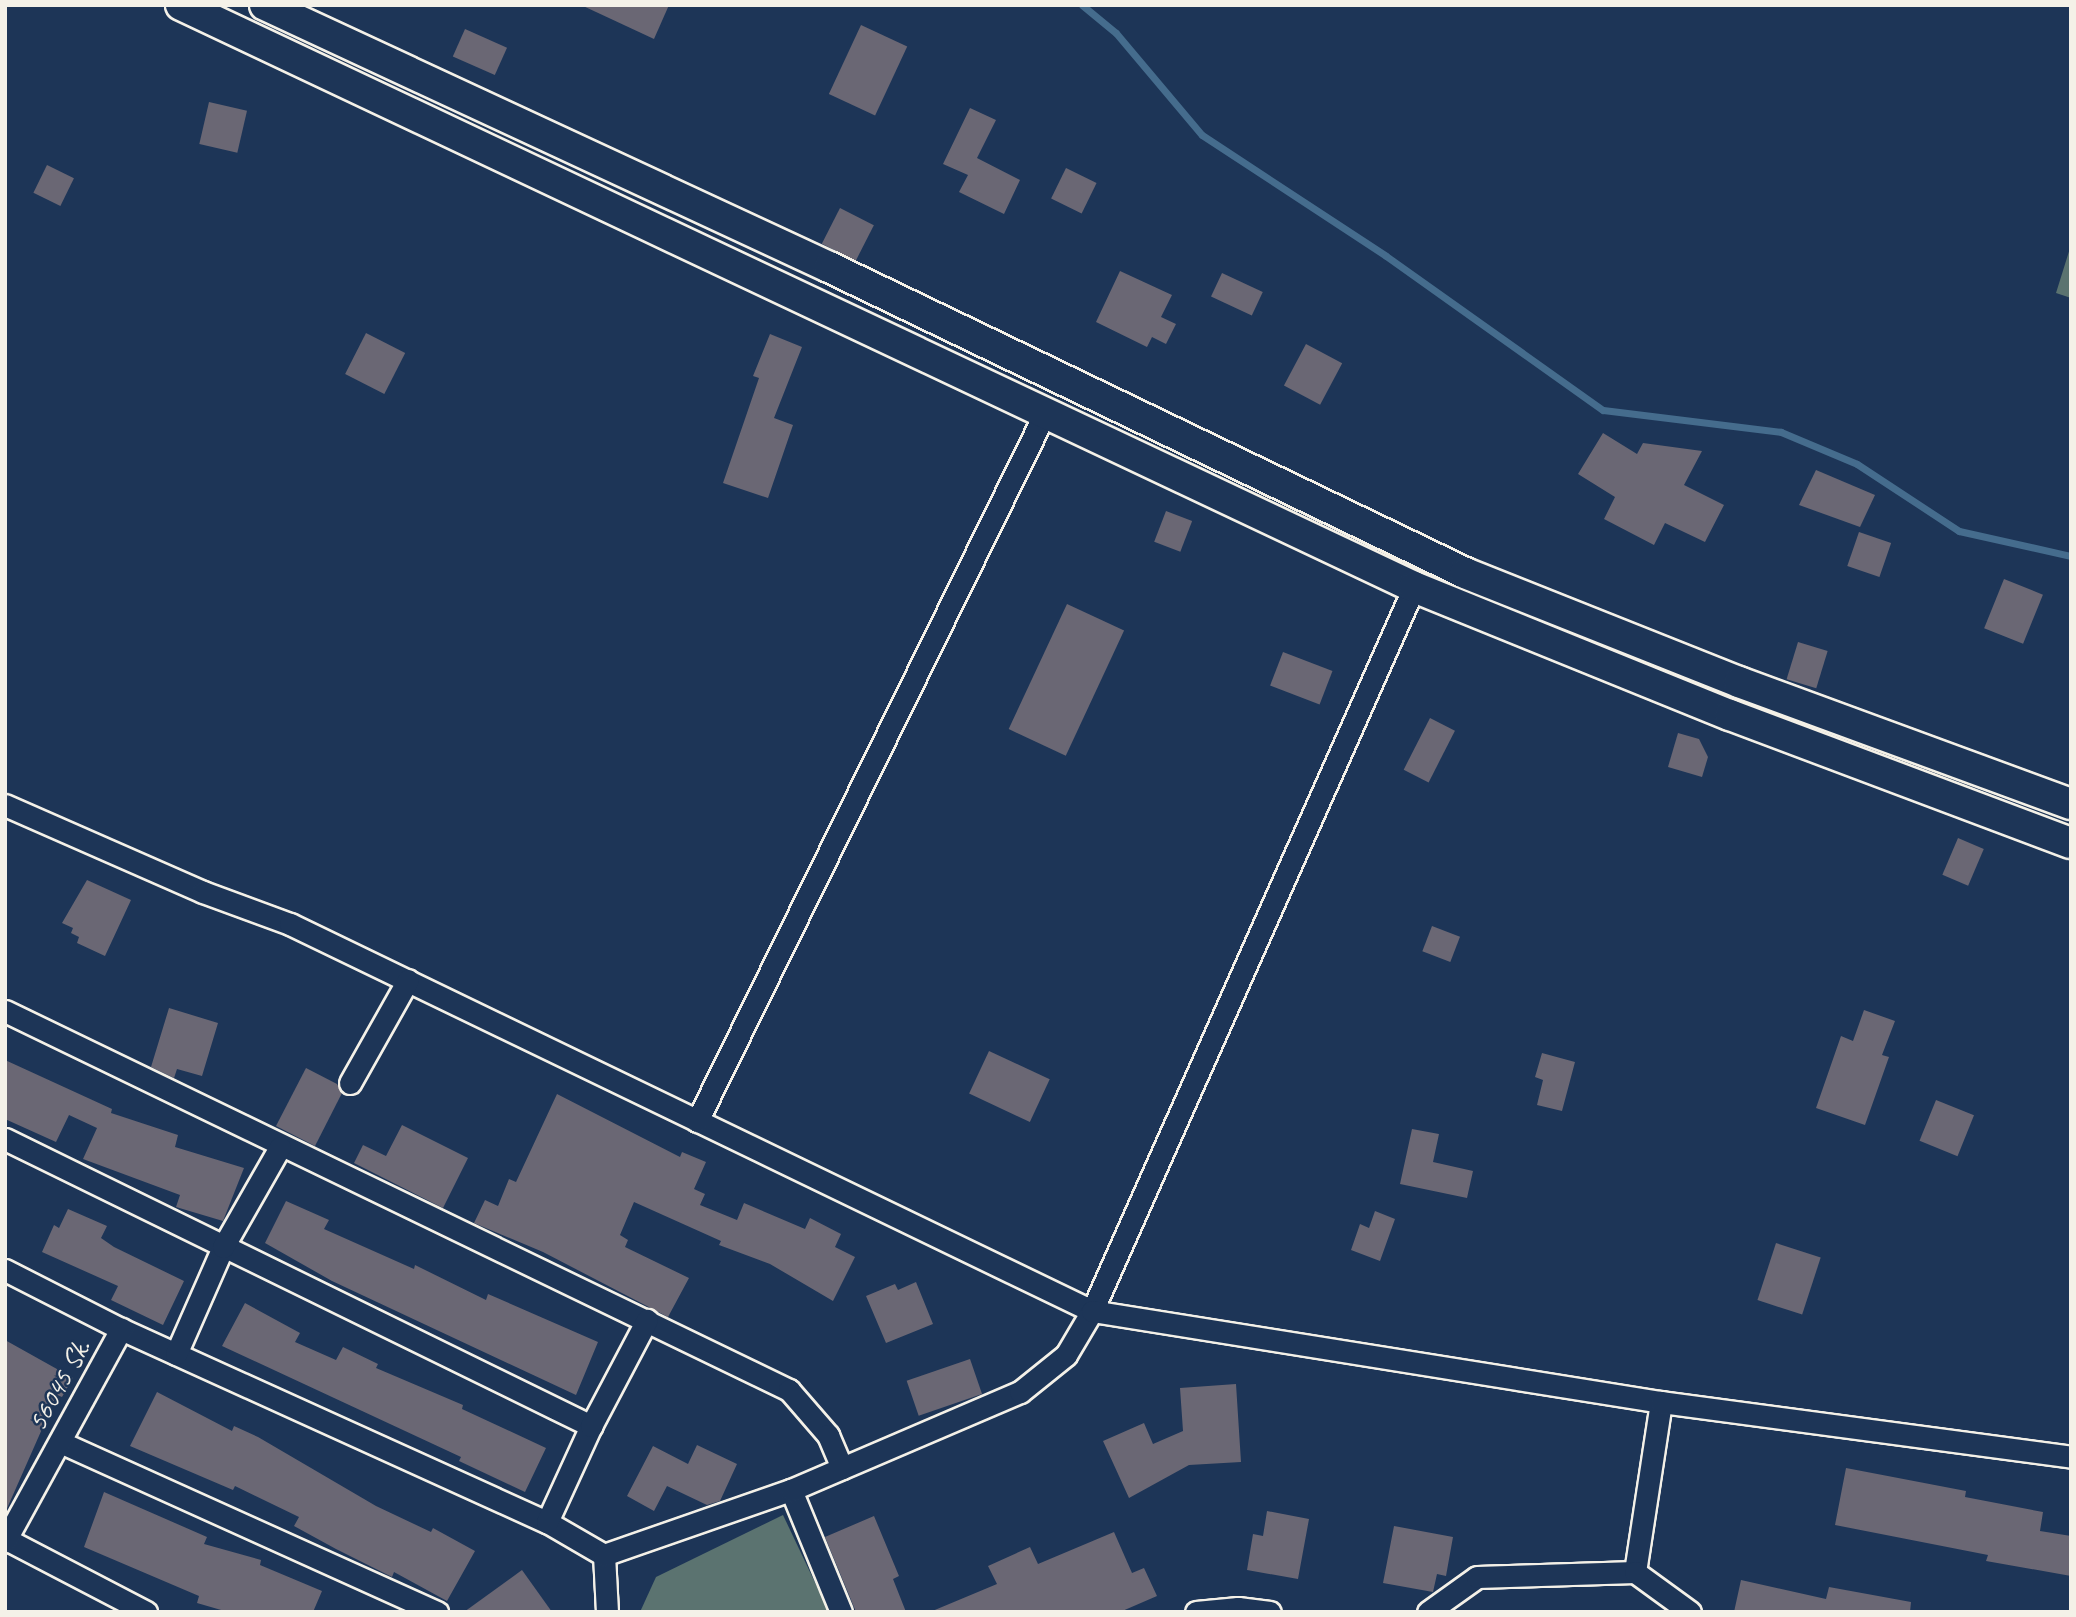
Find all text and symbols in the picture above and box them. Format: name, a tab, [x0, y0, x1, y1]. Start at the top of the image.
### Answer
street label: 56045 Sk.	[20, 1333, 98, 1437]

